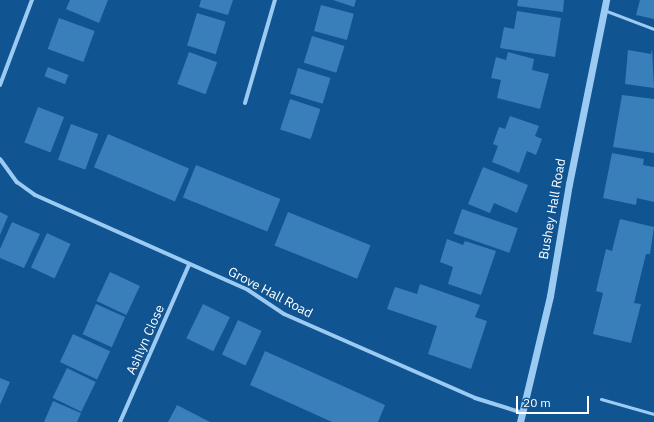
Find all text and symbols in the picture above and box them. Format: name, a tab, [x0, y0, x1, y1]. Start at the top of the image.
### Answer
street label: Bushey Hall Road	[536, 157, 570, 261]
street label: Grove Hall Road	[225, 264, 315, 322]
street label: Ashlyn Close	[124, 303, 168, 377]
scale bar	[518, 388, 591, 414]
text: 20 m	[523, 395, 551, 410]

